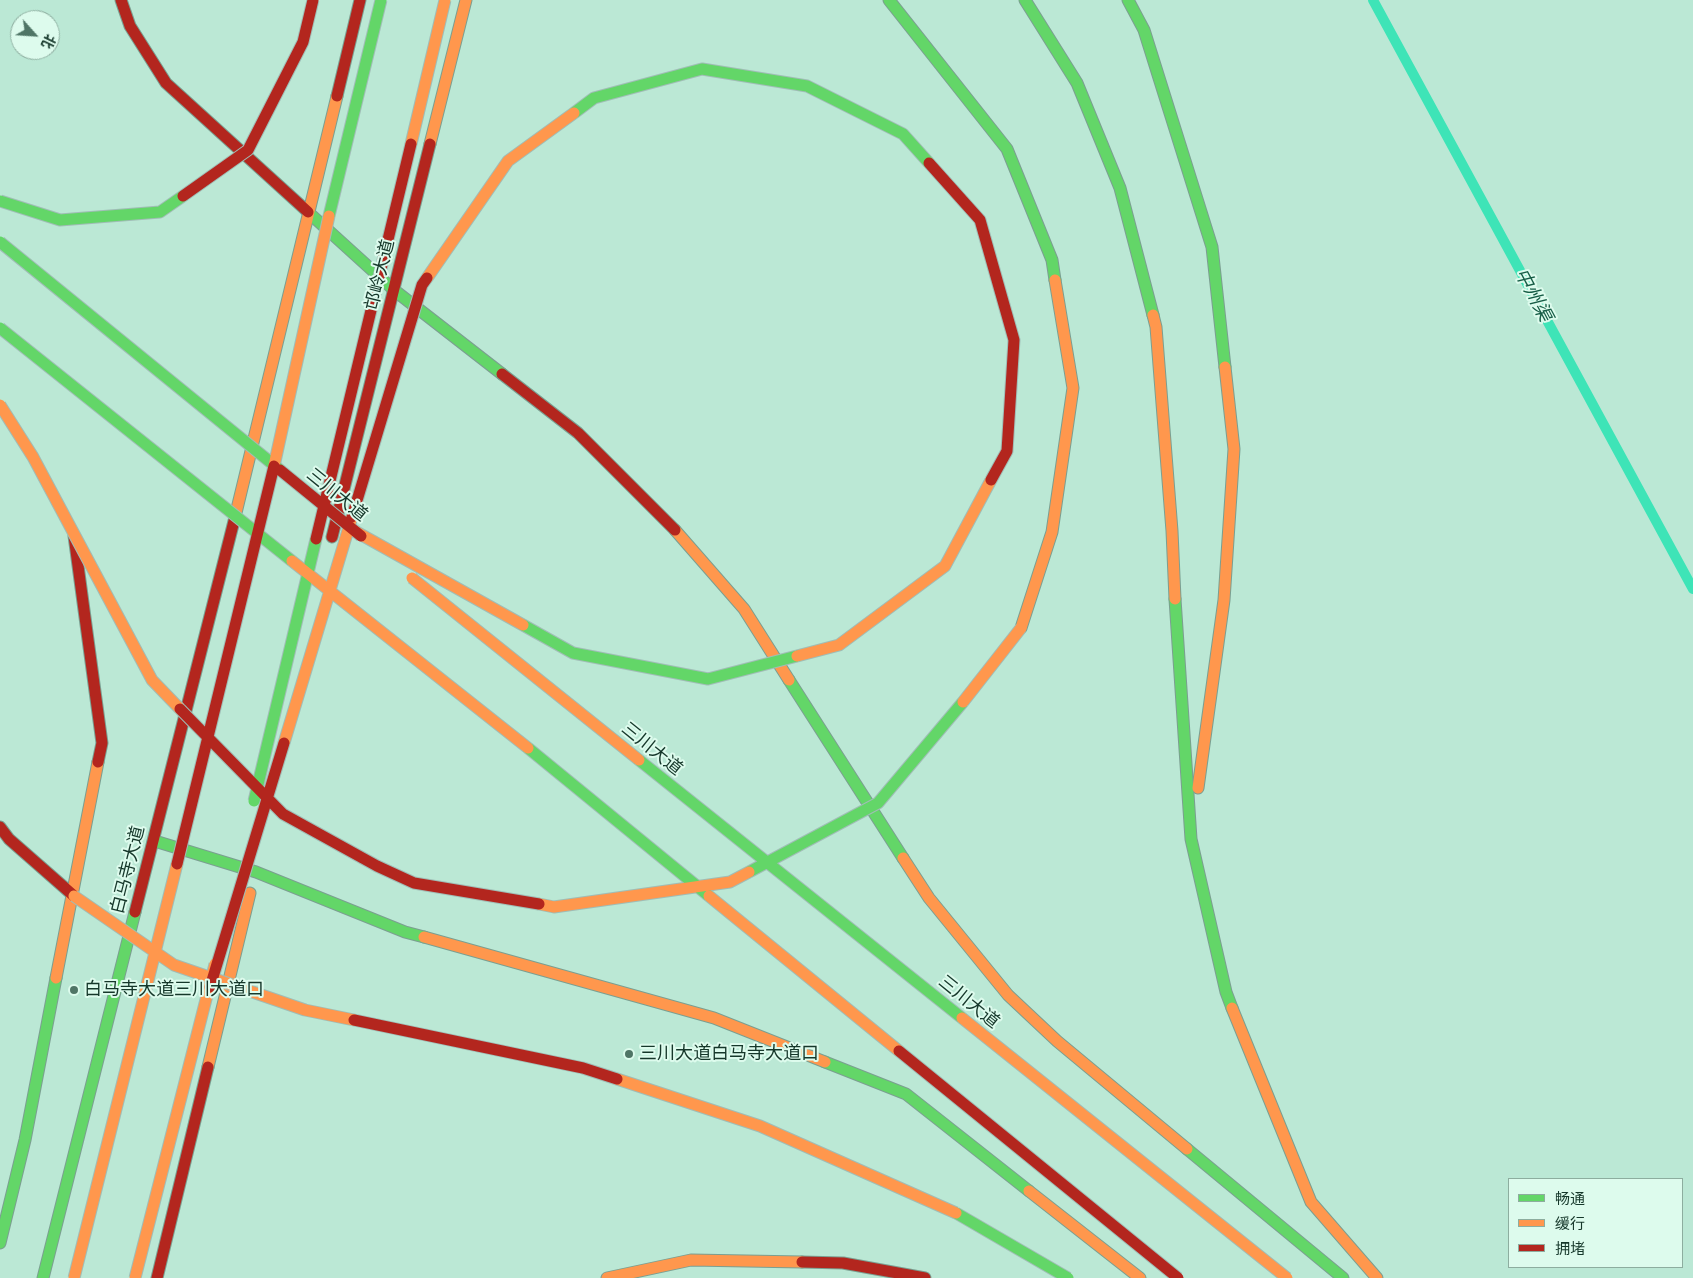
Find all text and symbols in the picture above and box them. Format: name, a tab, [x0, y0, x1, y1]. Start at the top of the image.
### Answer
north arrow	[10, 10, 60, 60]
text: 北	[38, 32, 57, 50]
street label: 邙岭大道	[361, 237, 399, 313]
water label: 中州渠	[1510, 264, 1556, 326]
street label: 三川大道	[302, 464, 372, 526]
street label: 三川大道	[617, 718, 687, 780]
street label: 白马寺大道	[107, 824, 149, 916]
street label: 三川大道	[934, 971, 1004, 1033]
place label: 白马寺大道三川大道口	[84, 979, 264, 1001]
marker: 白马寺大道三川大道口	[68, 984, 80, 996]
place label: 三川大道白马寺大道口	[639, 1043, 819, 1065]
marker: 三川大道白马寺大道口	[623, 1048, 635, 1060]
legend	[1508, 1178, 1683, 1268]
text: 畅通	[1555, 1192, 1585, 1207]
text: 缓行	[1555, 1217, 1585, 1232]
text: 拥堵	[1555, 1242, 1585, 1257]

